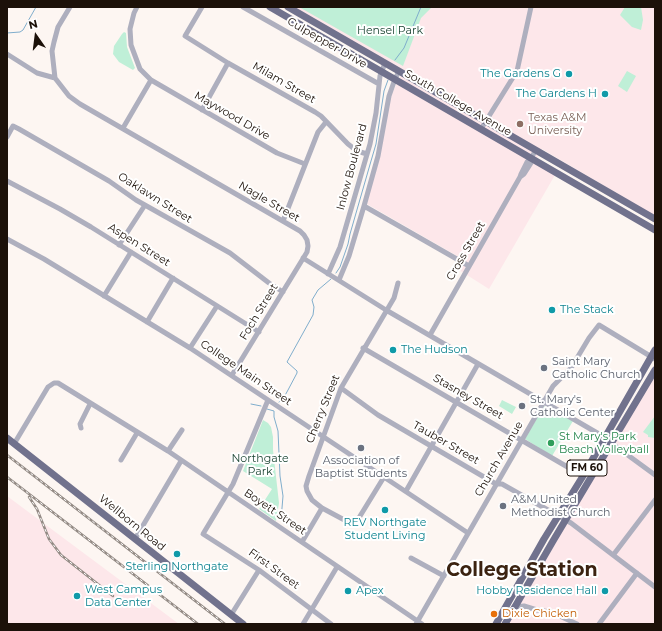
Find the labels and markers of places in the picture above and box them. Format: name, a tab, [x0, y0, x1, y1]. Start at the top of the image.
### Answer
place label: The Gardens G	[480, 67, 561, 81]
marker: The Gardens G	[564, 69, 574, 79]
place label: The Gardens H	[516, 87, 597, 101]
marker: The Gardens H	[600, 89, 610, 99]
place label: Texas A&M University	[528, 111, 586, 137]
marker: Texas A&M University	[515, 119, 525, 129]
place label: The Stack	[560, 303, 613, 317]
marker: The Stack	[547, 305, 557, 315]
place label: The Hudson	[401, 343, 468, 357]
marker: The Hudson	[388, 345, 398, 355]
place label: Saint Mary Catholic Church	[552, 355, 640, 381]
marker: Saint Mary Catholic Church	[539, 363, 549, 373]
place label: St. Mary's Catholic Center	[530, 393, 615, 419]
marker: St. Mary's Catholic Center	[517, 401, 527, 411]
place label: St Mary's Park Beach Volleyball	[559, 430, 649, 456]
marker: St Mary's Park Beach Volleyball	[546, 438, 556, 448]
marker: Association of Baptist Students	[356, 443, 366, 453]
place label: Association of Baptist Students	[315, 454, 407, 480]
place label: A&M United Methodist Church	[511, 493, 611, 519]
marker: A&M United Methodist Church	[498, 501, 508, 511]
marker: REV Northgate Student Living	[380, 505, 390, 515]
place label: REV Northgate Student Living	[343, 516, 427, 542]
marker: Sterling Northgate	[172, 549, 182, 559]
place label: Sterling Northgate	[125, 560, 229, 574]
place label: West Campus Data Center	[85, 583, 162, 609]
place label: Apex	[356, 584, 384, 598]
place label: Hobby Residence Hall	[476, 584, 597, 598]
marker: Apex	[343, 586, 353, 596]
marker: Hobby Residence Hall	[600, 586, 610, 596]
marker: West Campus Data Center	[72, 591, 82, 601]
place label: Dixie Chicken	[502, 607, 577, 621]
marker: Dixie Chicken	[489, 609, 499, 619]

